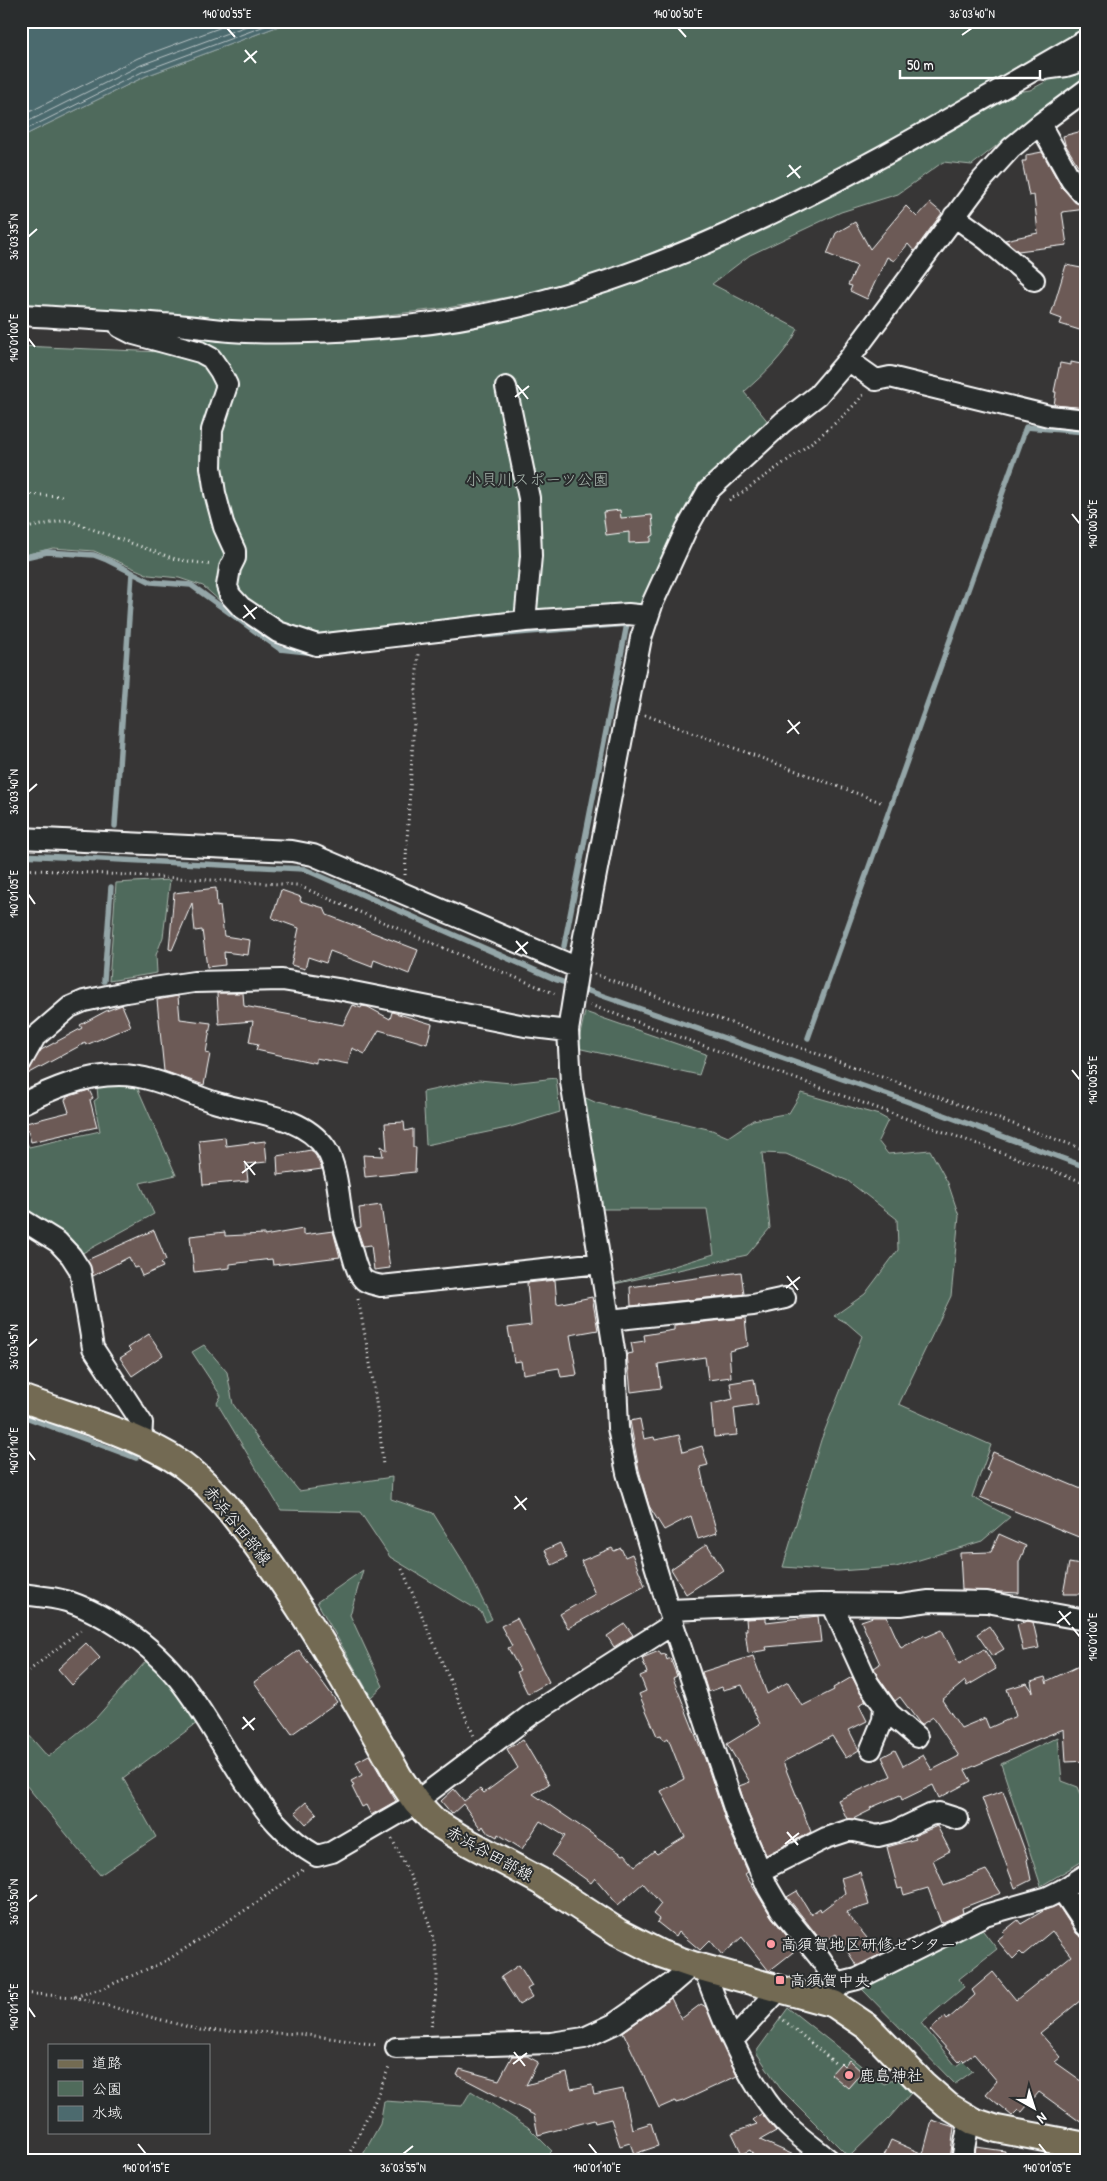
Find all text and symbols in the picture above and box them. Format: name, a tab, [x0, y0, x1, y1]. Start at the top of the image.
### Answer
text: 140°00'55"E	[203, 5, 252, 22]
text: 140°00'50"E	[653, 5, 703, 22]
text: 36°03'40"N	[949, 5, 995, 22]
scale bar	[900, 48, 1040, 80]
text: 50 m	[907, 54, 934, 75]
text: 36°03'35"N	[5, 214, 22, 260]
text: 140°01'00"E	[5, 313, 22, 362]
park label: 小貝川スポーツ公園	[465, 468, 609, 490]
text: 140°00'50"E	[1084, 499, 1101, 549]
text: 36°03'40"N	[5, 769, 22, 815]
text: 140°01'05"E	[5, 869, 22, 918]
text: 140°00'55"E	[1084, 1055, 1101, 1104]
text: 36°03'45"N	[5, 1324, 22, 1370]
text: 140°01'10"E	[5, 1427, 22, 1475]
street label: 赤浜谷田部線	[199, 1481, 277, 1569]
text: 140°01'00"E	[1084, 1612, 1101, 1661]
street label: 赤浜谷田部線	[443, 1820, 537, 1886]
text: 36°03'50"N	[5, 1879, 22, 1925]
place label: 高須賀地区研修センター	[781, 1933, 956, 1955]
marker: 高須賀地区研修センター	[765, 1938, 777, 1950]
place label: 高須賀中央	[790, 1969, 870, 1991]
marker: 高須賀中央	[774, 1974, 786, 1986]
text: 140°01'15"E	[5, 1983, 22, 2031]
legend	[48, 2044, 210, 2134]
text: 道路	[92, 2052, 122, 2073]
place label: 鹿島神社	[859, 2064, 923, 2086]
marker: 鹿島神社	[843, 2069, 855, 2081]
text: 公園	[92, 2078, 122, 2099]
north arrow	[1010, 2084, 1060, 2134]
text: 水域	[92, 2102, 122, 2123]
text: N	[1033, 2109, 1051, 2129]
text: 140°01'15"E	[122, 2159, 170, 2176]
text: 36°03'55"N	[380, 2159, 426, 2176]
text: 140°01'10"E	[573, 2159, 621, 2176]
text: 140°01'05"E	[1023, 2159, 1072, 2176]

